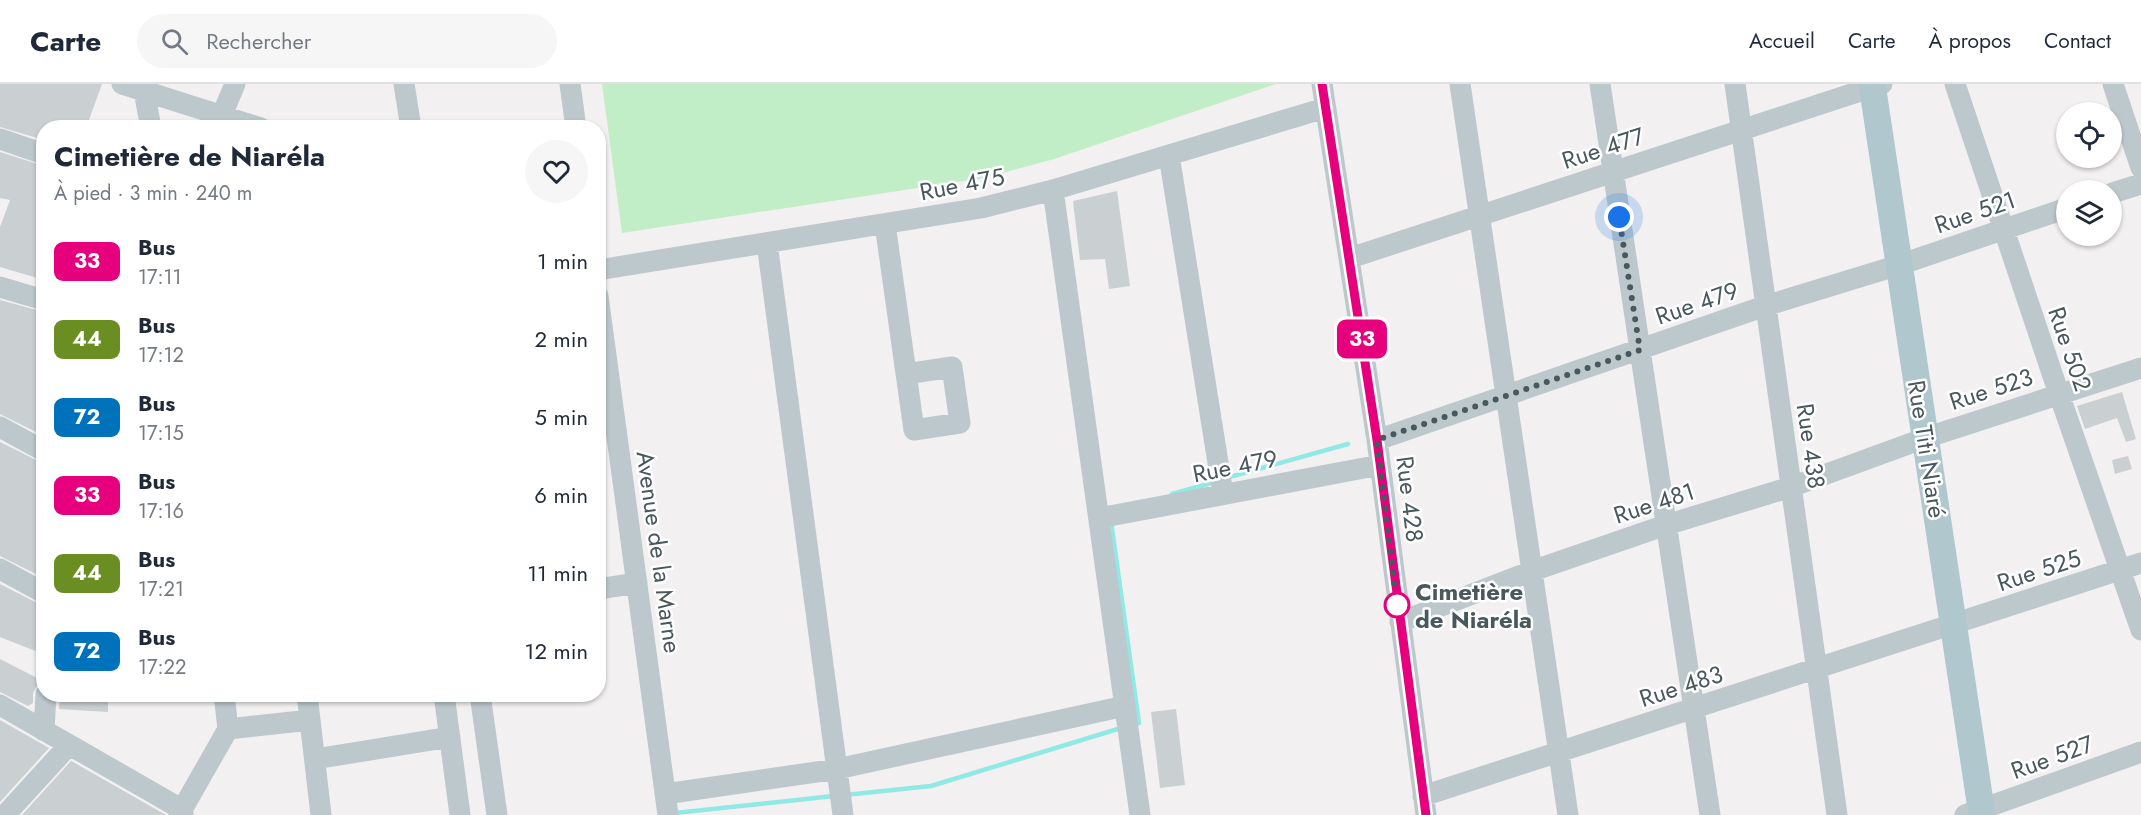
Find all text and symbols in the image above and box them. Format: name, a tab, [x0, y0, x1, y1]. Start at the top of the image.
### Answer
search box	[137, 14, 557, 68]
text: Carte	[30, 21, 101, 62]
icon: search	[158, 25, 191, 58]
text: Rechercher	[206, 25, 311, 57]
text: Accueil	[1749, 26, 1815, 56]
text: Carte	[1848, 26, 1896, 56]
text: À propos	[1929, 26, 2011, 56]
text: Contact	[2044, 26, 2111, 56]
map controls	[2056, 102, 2122, 246]
button: locate	[2056, 102, 2122, 168]
street label: Rue 477	[1557, 118, 1649, 178]
text: Cimetière de Niaréla	[54, 136, 325, 177]
button: heart	[525, 140, 588, 203]
street label: Rue 475	[917, 159, 1007, 209]
text: À pied · 3 min · 240 m	[54, 179, 252, 208]
button: layers	[2056, 180, 2122, 246]
street label: Rue 521	[1930, 182, 2020, 242]
your location	[1604, 202, 1634, 232]
text: Bus	[138, 231, 175, 263]
text: 1 min	[537, 245, 588, 277]
text: 33	[74, 246, 100, 276]
text: 17:11	[138, 263, 182, 292]
street label: Rue 479	[1651, 272, 1743, 334]
street label: Rue 502	[2039, 302, 2101, 396]
text: Bus	[138, 309, 175, 341]
line badge: 33	[1335, 320, 1389, 358]
text: 2 min	[534, 323, 588, 355]
text: 44	[72, 324, 102, 354]
text: 33	[1349, 324, 1375, 354]
text: 17:12	[138, 341, 184, 370]
street label: Rue 523	[1945, 359, 2037, 419]
street label: Rue Titi Niaré	[1899, 378, 1955, 520]
text: Bus	[138, 387, 175, 419]
text: 5 min	[535, 401, 588, 433]
street label: Rue 438	[1788, 401, 1834, 491]
text: 72	[74, 402, 100, 432]
text: 17:15	[138, 419, 184, 448]
street label: Rue 479	[1189, 441, 1281, 491]
street label: Avenue de la Marne	[627, 449, 691, 655]
street label: Rue 428	[1387, 454, 1433, 544]
text: Bus	[138, 465, 175, 497]
street label: Rue 481	[1609, 473, 1699, 533]
text: 6 min	[534, 479, 588, 511]
text: 33	[74, 480, 100, 510]
text: 17:16	[138, 497, 184, 526]
street label: Rue 525	[1993, 540, 2085, 600]
text: Bus	[138, 543, 175, 575]
text: 11 min	[527, 557, 588, 589]
text: 44	[72, 558, 102, 588]
place label: Cimetière de Niaréla	[1415, 574, 1532, 637]
text: 17:21	[138, 575, 184, 604]
marker: Cimetière de Niaréla	[1384, 592, 1410, 618]
text: Bus	[138, 621, 175, 653]
text: 12 min	[525, 635, 588, 667]
text: 72	[74, 636, 100, 666]
text: 17:22	[138, 653, 186, 682]
street label: Rue 483	[1635, 656, 1727, 716]
street label: Rue 527	[2006, 726, 2098, 788]

